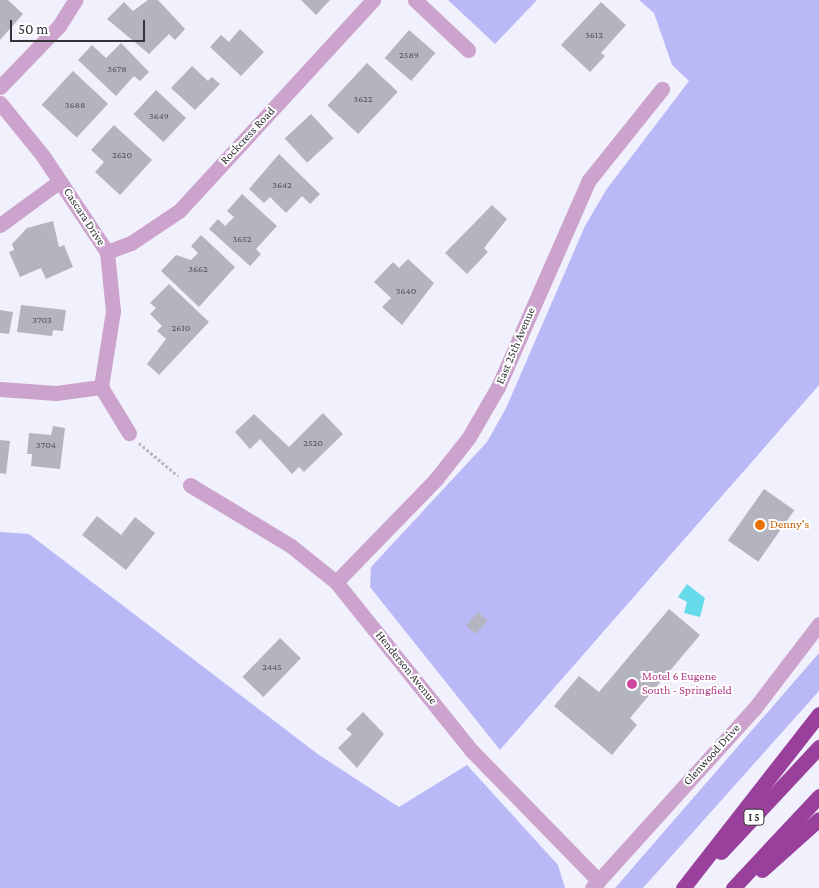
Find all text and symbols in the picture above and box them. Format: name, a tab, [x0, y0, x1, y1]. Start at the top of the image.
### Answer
scale bar	[12, 10, 148, 42]
text: 50 m	[18, 21, 48, 37]
house number: 3612	[585, 29, 603, 41]
house number: 2589	[399, 49, 419, 61]
house number: 3678	[107, 63, 127, 75]
house number: 3622	[353, 93, 373, 105]
house number: 3688	[65, 99, 85, 111]
street label: Rockcress Road	[218, 104, 278, 168]
house number: 3649	[149, 110, 169, 122]
house number: 2620	[112, 149, 132, 161]
house number: 3642	[272, 179, 292, 191]
street label: Cascara Drive	[60, 186, 108, 248]
house number: 3652	[233, 233, 251, 245]
house number: 3662	[188, 263, 208, 275]
house number: 3640	[396, 285, 416, 297]
street label: East 25th Avenue	[493, 305, 539, 387]
house number: 3703	[32, 314, 52, 326]
house number: 2610	[172, 322, 190, 334]
house number: 2520	[303, 437, 323, 449]
house number: 3704	[36, 439, 56, 451]
place label: Denny's	[770, 518, 809, 532]
marker: Denny's	[754, 519, 766, 531]
street label: Henderson Avenue	[372, 628, 440, 708]
house number: 2445	[262, 661, 282, 673]
place label: Motel 6 Eugene South - Springfield	[642, 670, 732, 698]
marker: Motel 6 Eugene South - Springfield	[626, 678, 638, 690]
street label: Glenwood Drive	[681, 721, 743, 789]
road number: I 5	[743, 809, 765, 826]

